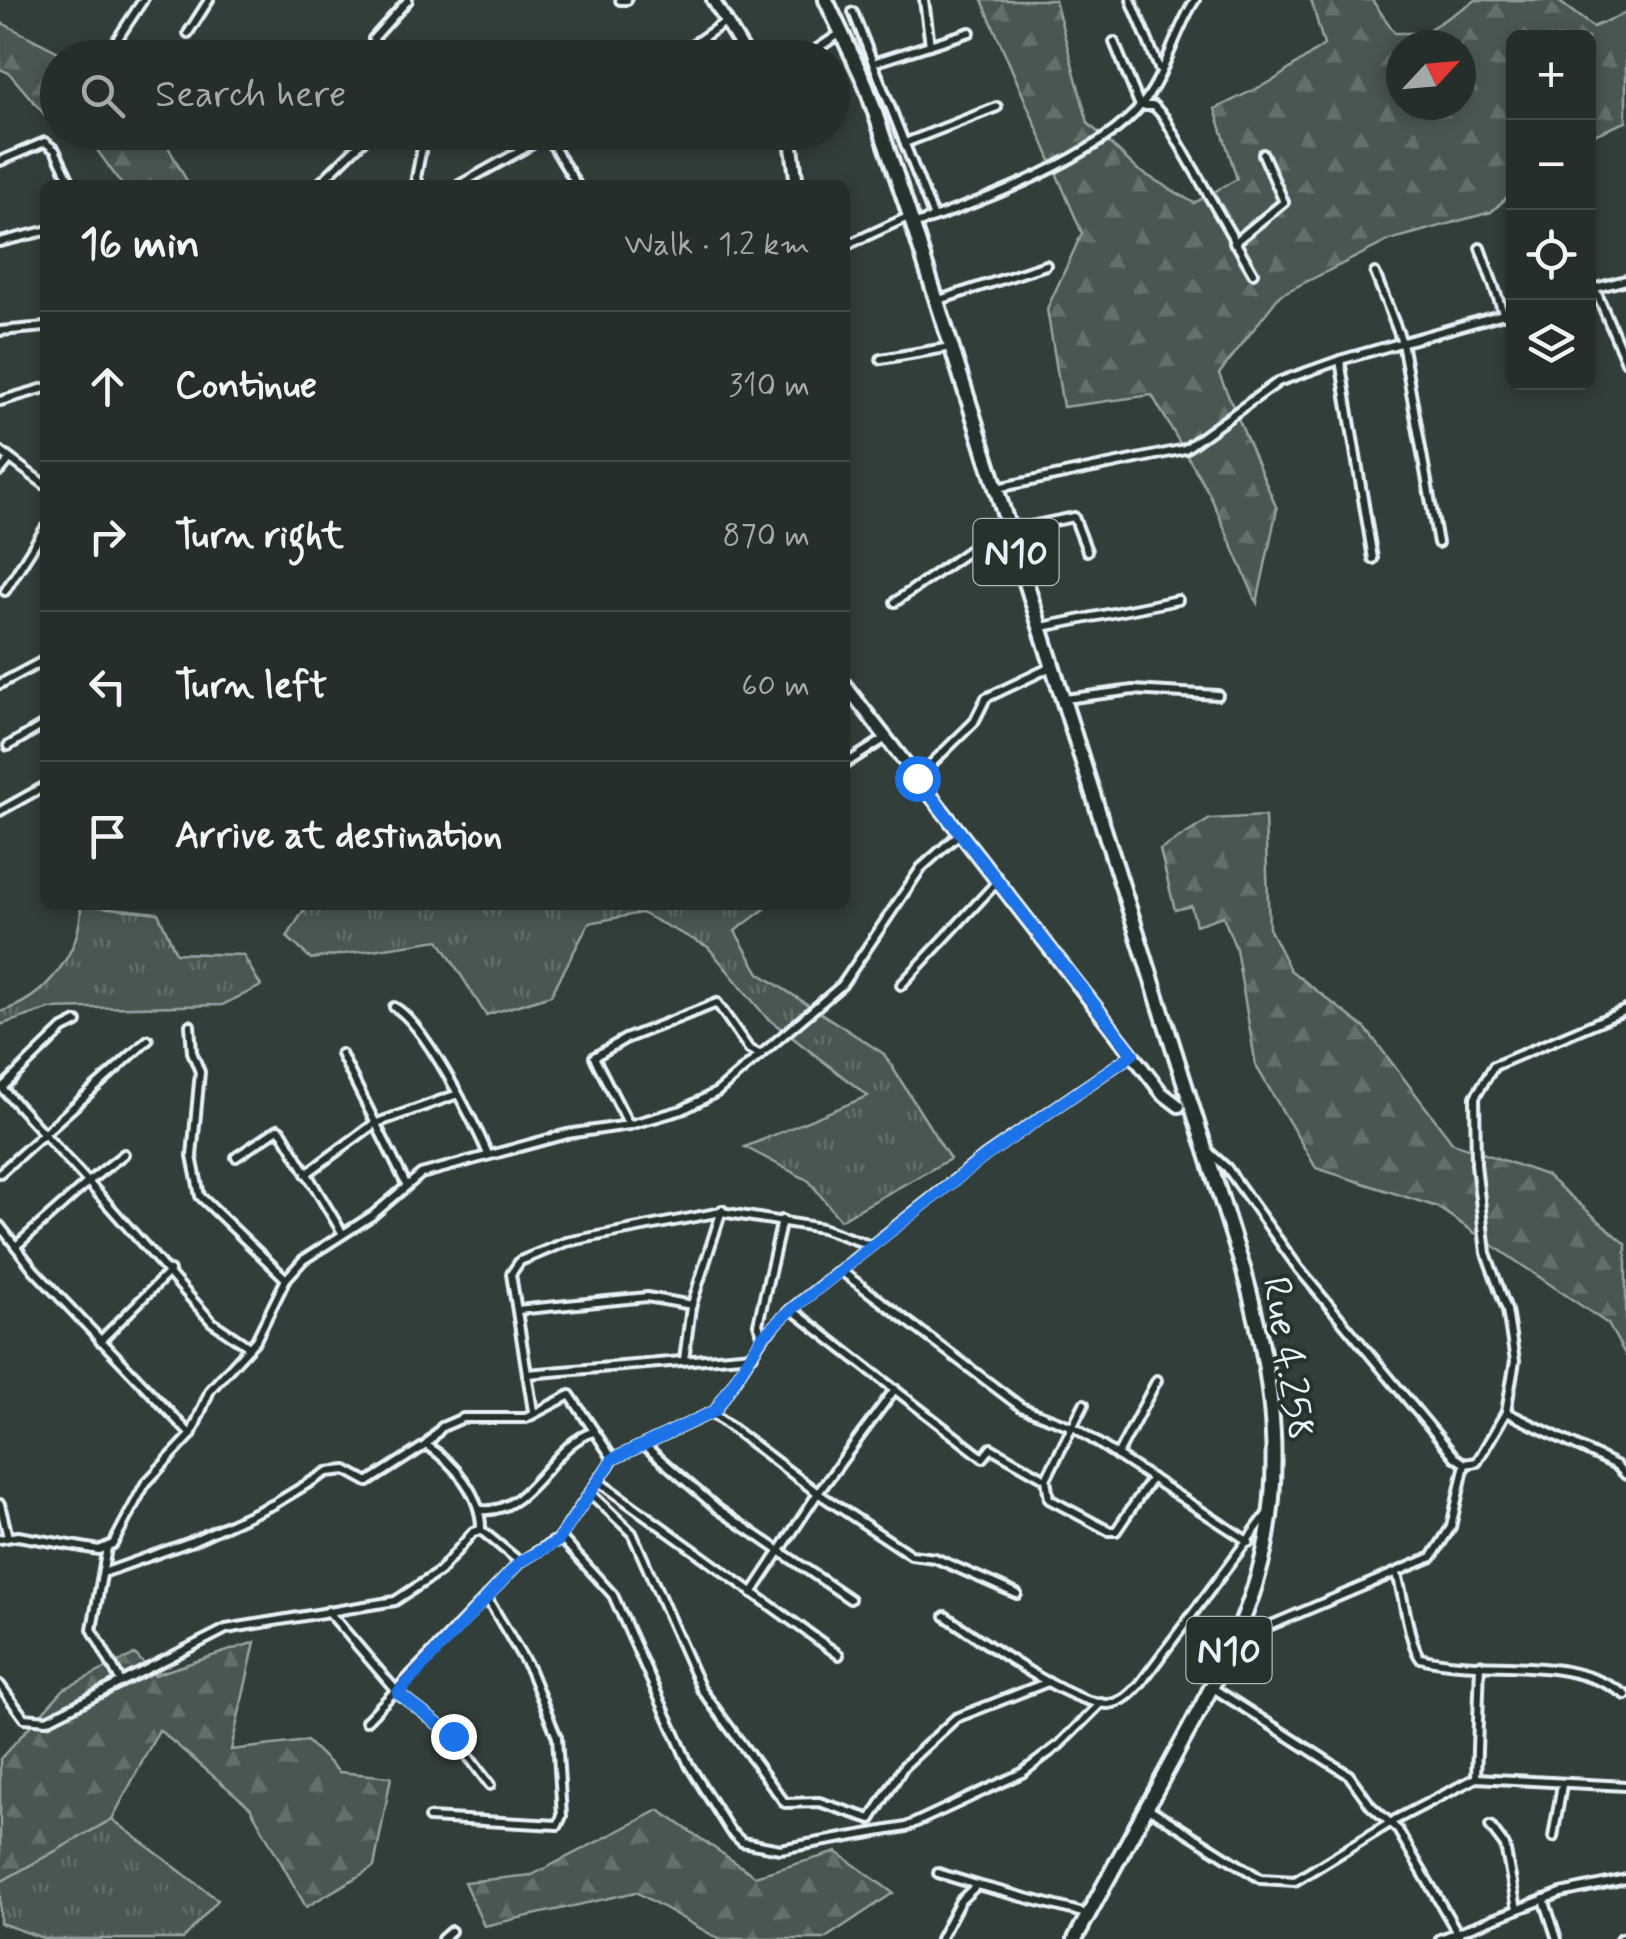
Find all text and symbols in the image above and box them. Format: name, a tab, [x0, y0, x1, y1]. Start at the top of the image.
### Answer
north arrow	[1386, 30, 1476, 120]
map controls	[1506, 30, 1596, 390]
button: +	[1506, 30, 1596, 120]
search box	[40, 40, 850, 150]
icon: search	[75, 68, 130, 123]
text: Search here	[155, 71, 346, 120]
button: −	[1506, 120, 1596, 210]
button: locate	[1506, 210, 1596, 300]
text: 16 min	[80, 218, 200, 273]
text: Walk · 1.2 km	[624, 224, 810, 266]
button: layers	[1506, 300, 1596, 390]
icon: ahead	[80, 359, 135, 414]
text: Continue	[175, 362, 317, 411]
text: 310 m	[728, 365, 810, 407]
icon: right	[80, 509, 135, 564]
text: Turn right	[175, 512, 344, 561]
text: 870 m	[723, 515, 810, 557]
road number: N10	[974, 519, 1058, 585]
icon: left	[80, 659, 135, 714]
text: Turn left	[175, 662, 327, 711]
text: 60 m	[741, 665, 810, 707]
route start	[895, 756, 941, 802]
icon: arrive	[80, 809, 135, 864]
text: Arrive at destination	[175, 812, 502, 861]
street label: Rue 4.258	[1249, 1273, 1326, 1444]
road number: N10	[1186, 1617, 1272, 1683]
route end	[431, 1714, 477, 1760]

